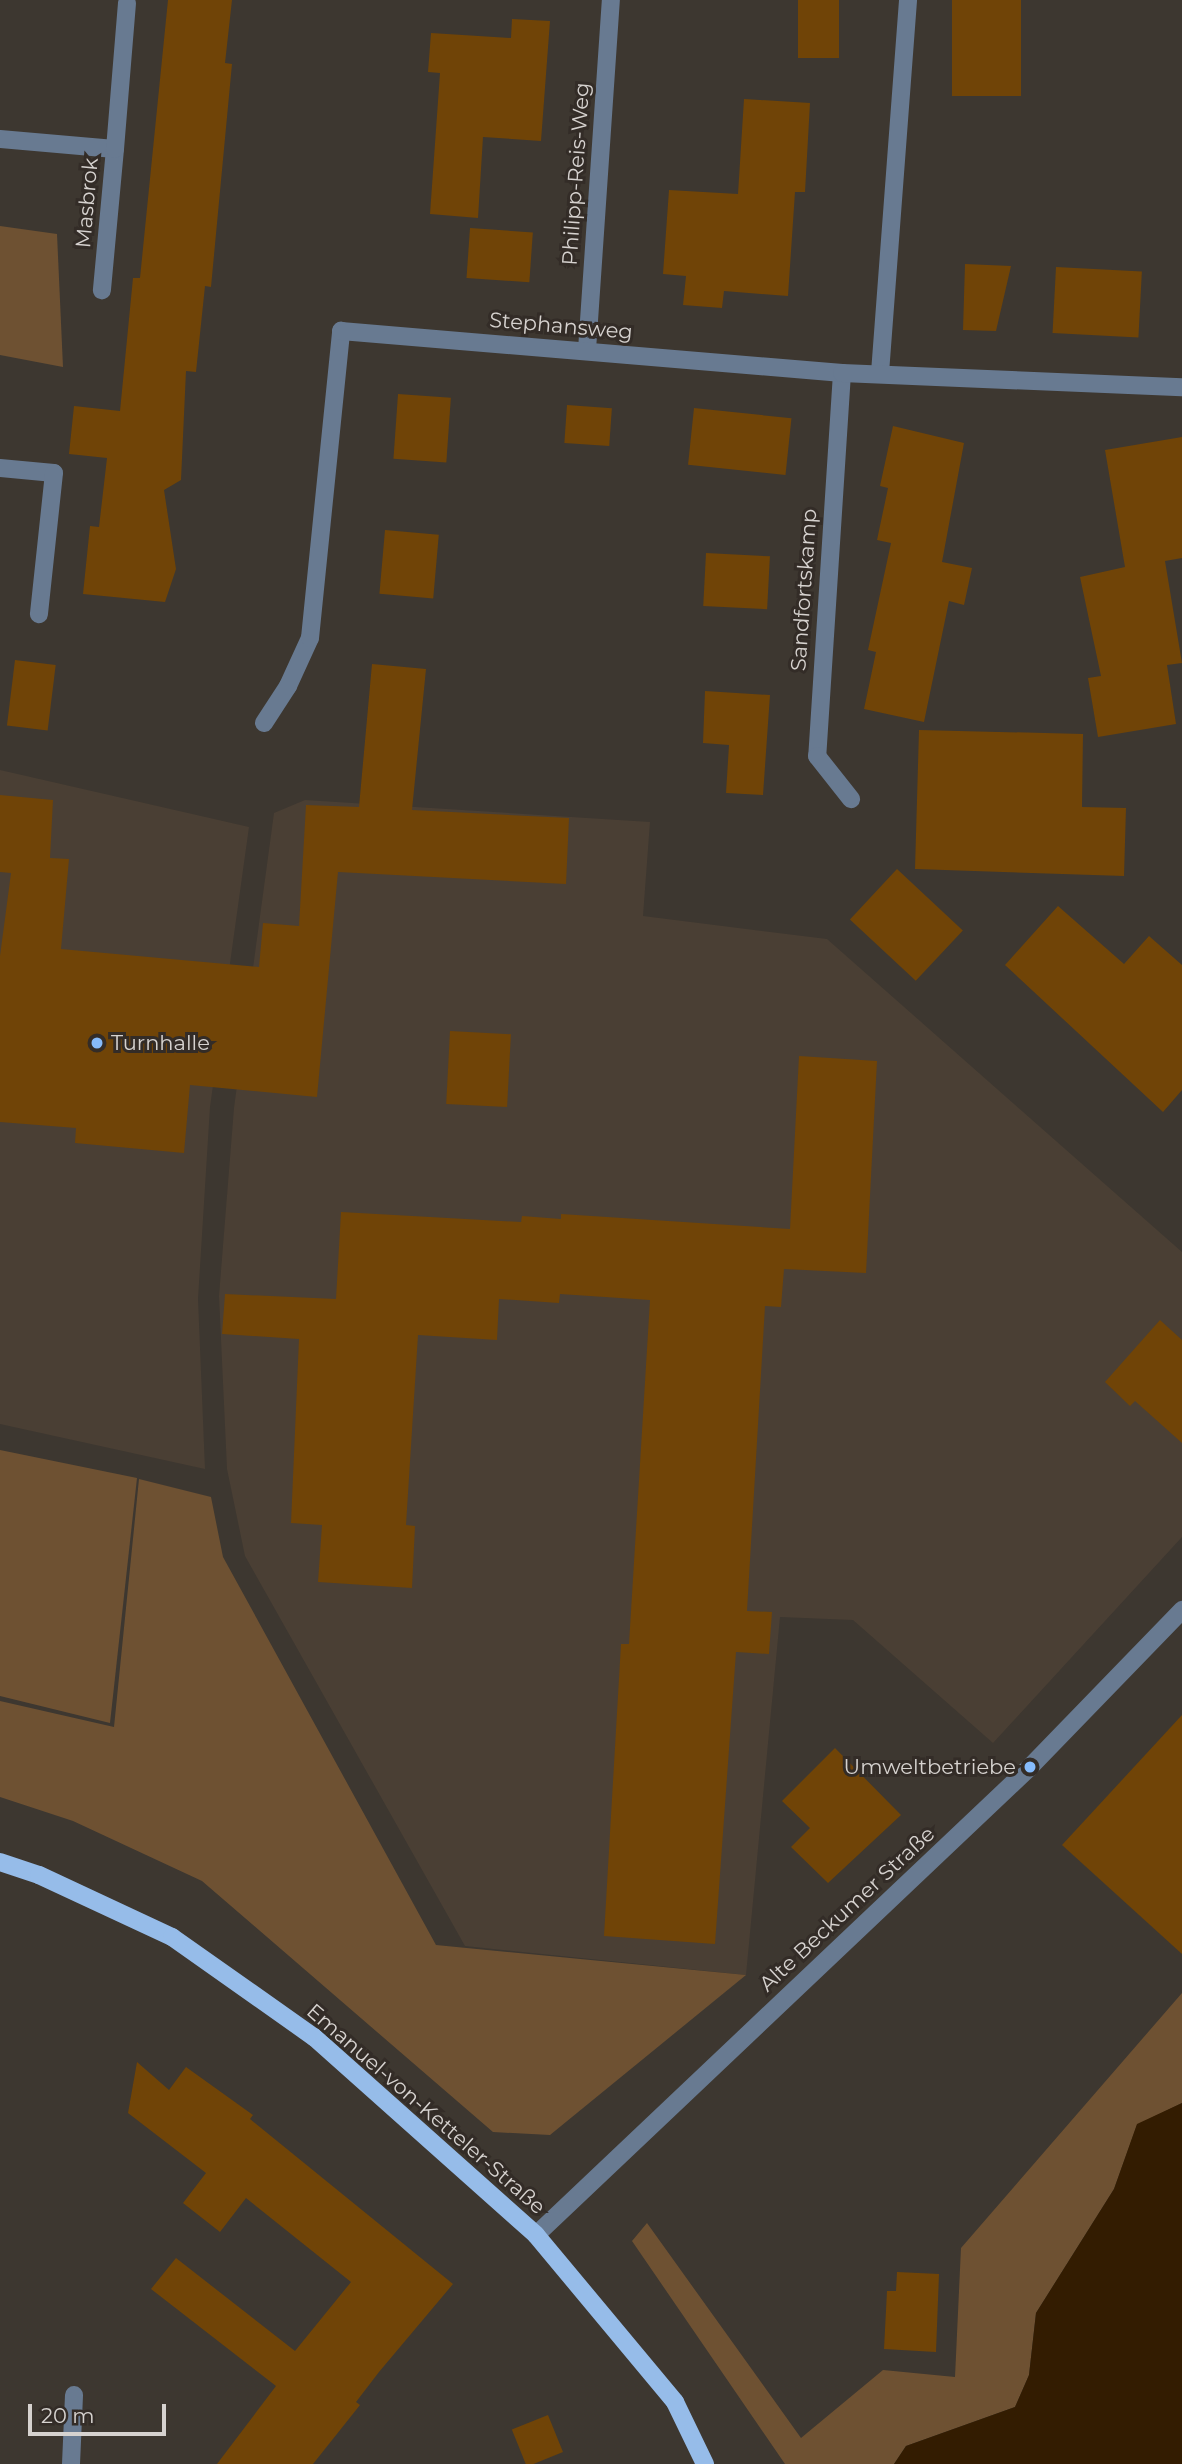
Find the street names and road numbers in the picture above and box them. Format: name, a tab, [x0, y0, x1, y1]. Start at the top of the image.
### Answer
street label: Philipp-Reis-Weg	[557, 82, 595, 266]
street label: Masbrok	[70, 157, 104, 249]
street label: Stephansweg	[488, 307, 634, 345]
street label: Sandfortskamp	[786, 508, 822, 672]
street label: Alte Beckumer Straße	[754, 1821, 940, 1997]
street label: Emanuel-von-Ketteler-Straße	[302, 1998, 550, 2220]

